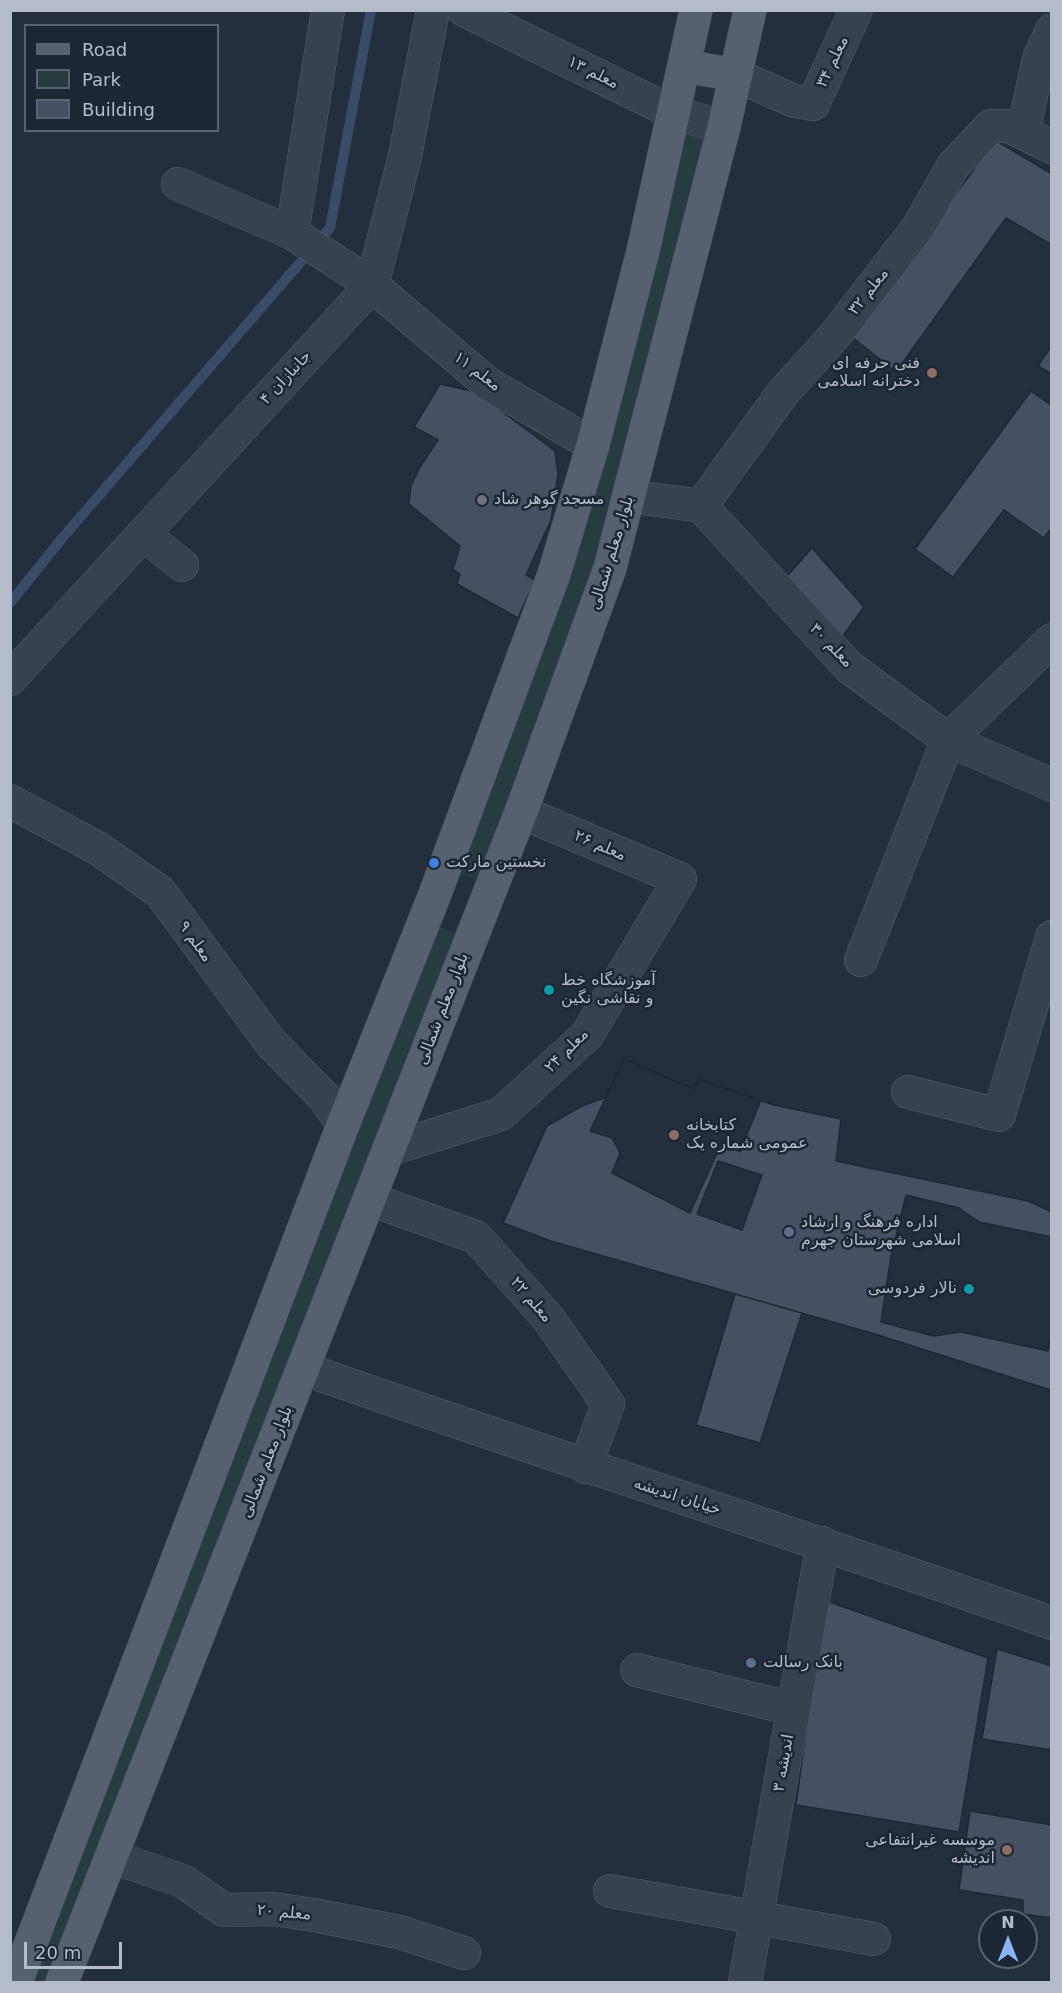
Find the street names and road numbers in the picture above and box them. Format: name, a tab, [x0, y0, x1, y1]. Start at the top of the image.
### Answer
street label: معلم ۳۴	[813, 33, 853, 91]
street label: معلم ۱۳	[564, 52, 622, 94]
street label: معلم ۳۲	[845, 265, 893, 319]
street label: جانبازان ۴	[256, 347, 316, 409]
street label: معلم ۱۱	[449, 348, 505, 396]
street label: بلوار معلم شمالی	[586, 494, 638, 612]
street label: معلم ۳۰	[805, 620, 857, 672]
street label: معلم ۲۶	[571, 827, 629, 865]
street label: معلم ۹	[174, 918, 216, 966]
street label: بلوار معلم شمالی	[413, 950, 473, 1068]
street label: معلم ۲۴	[541, 1025, 593, 1077]
street label: معلم ۲۲	[506, 1273, 556, 1327]
street label: بلوار معلم شمالی	[237, 1403, 297, 1521]
street label: خیابان اندیشه	[631, 1474, 723, 1520]
street label: اندیشه ۳	[769, 1733, 799, 1793]
street label: معلم ۲۰	[256, 1901, 312, 1925]

